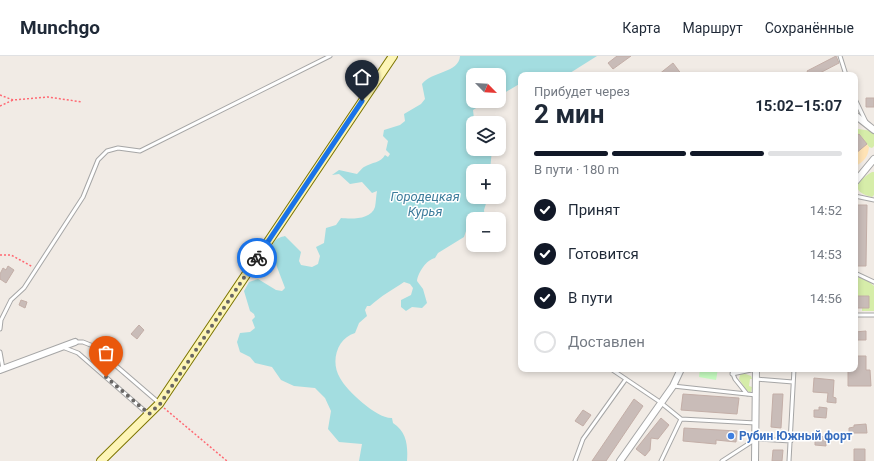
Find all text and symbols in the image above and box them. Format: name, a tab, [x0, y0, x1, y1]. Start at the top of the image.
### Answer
text: Munchgo	[20, 16, 100, 39]
text: Карта	[622, 20, 661, 36]
text: Маршрут	[683, 20, 743, 36]
text: Сохранённые	[765, 20, 854, 36]
pin	[345, 60, 379, 101]
icon: home	[351, 66, 373, 88]
north arrow	[466, 68, 506, 108]
map controls	[466, 68, 506, 252]
text: Прибудет через	[534, 84, 630, 99]
text: 15:02–15:07	[755, 97, 842, 115]
text: 2 мин	[534, 99, 605, 129]
button: layers	[466, 116, 506, 156]
text: В пути · 180 m	[534, 162, 619, 177]
button: +	[466, 164, 506, 204]
water label: Городецкая Курья	[390, 189, 460, 219]
icon: check	[534, 199, 556, 221]
text: Принят	[568, 201, 620, 219]
text: 14:52	[810, 203, 842, 218]
button: −	[466, 212, 506, 252]
courier	[237, 238, 277, 278]
icon: check	[534, 243, 556, 265]
text: Готовится	[568, 245, 639, 263]
icon: bike	[246, 247, 268, 269]
text: 14:53	[810, 247, 842, 262]
icon: check	[534, 287, 556, 309]
text: В пути	[568, 289, 613, 307]
text: 14:56	[810, 291, 842, 306]
text: Доставлен	[568, 333, 645, 351]
pin	[89, 336, 123, 377]
icon: bag	[95, 342, 117, 364]
place label: Рубин Южный форт	[739, 429, 852, 443]
marker: Рубин Южный форт	[726, 431, 736, 441]

